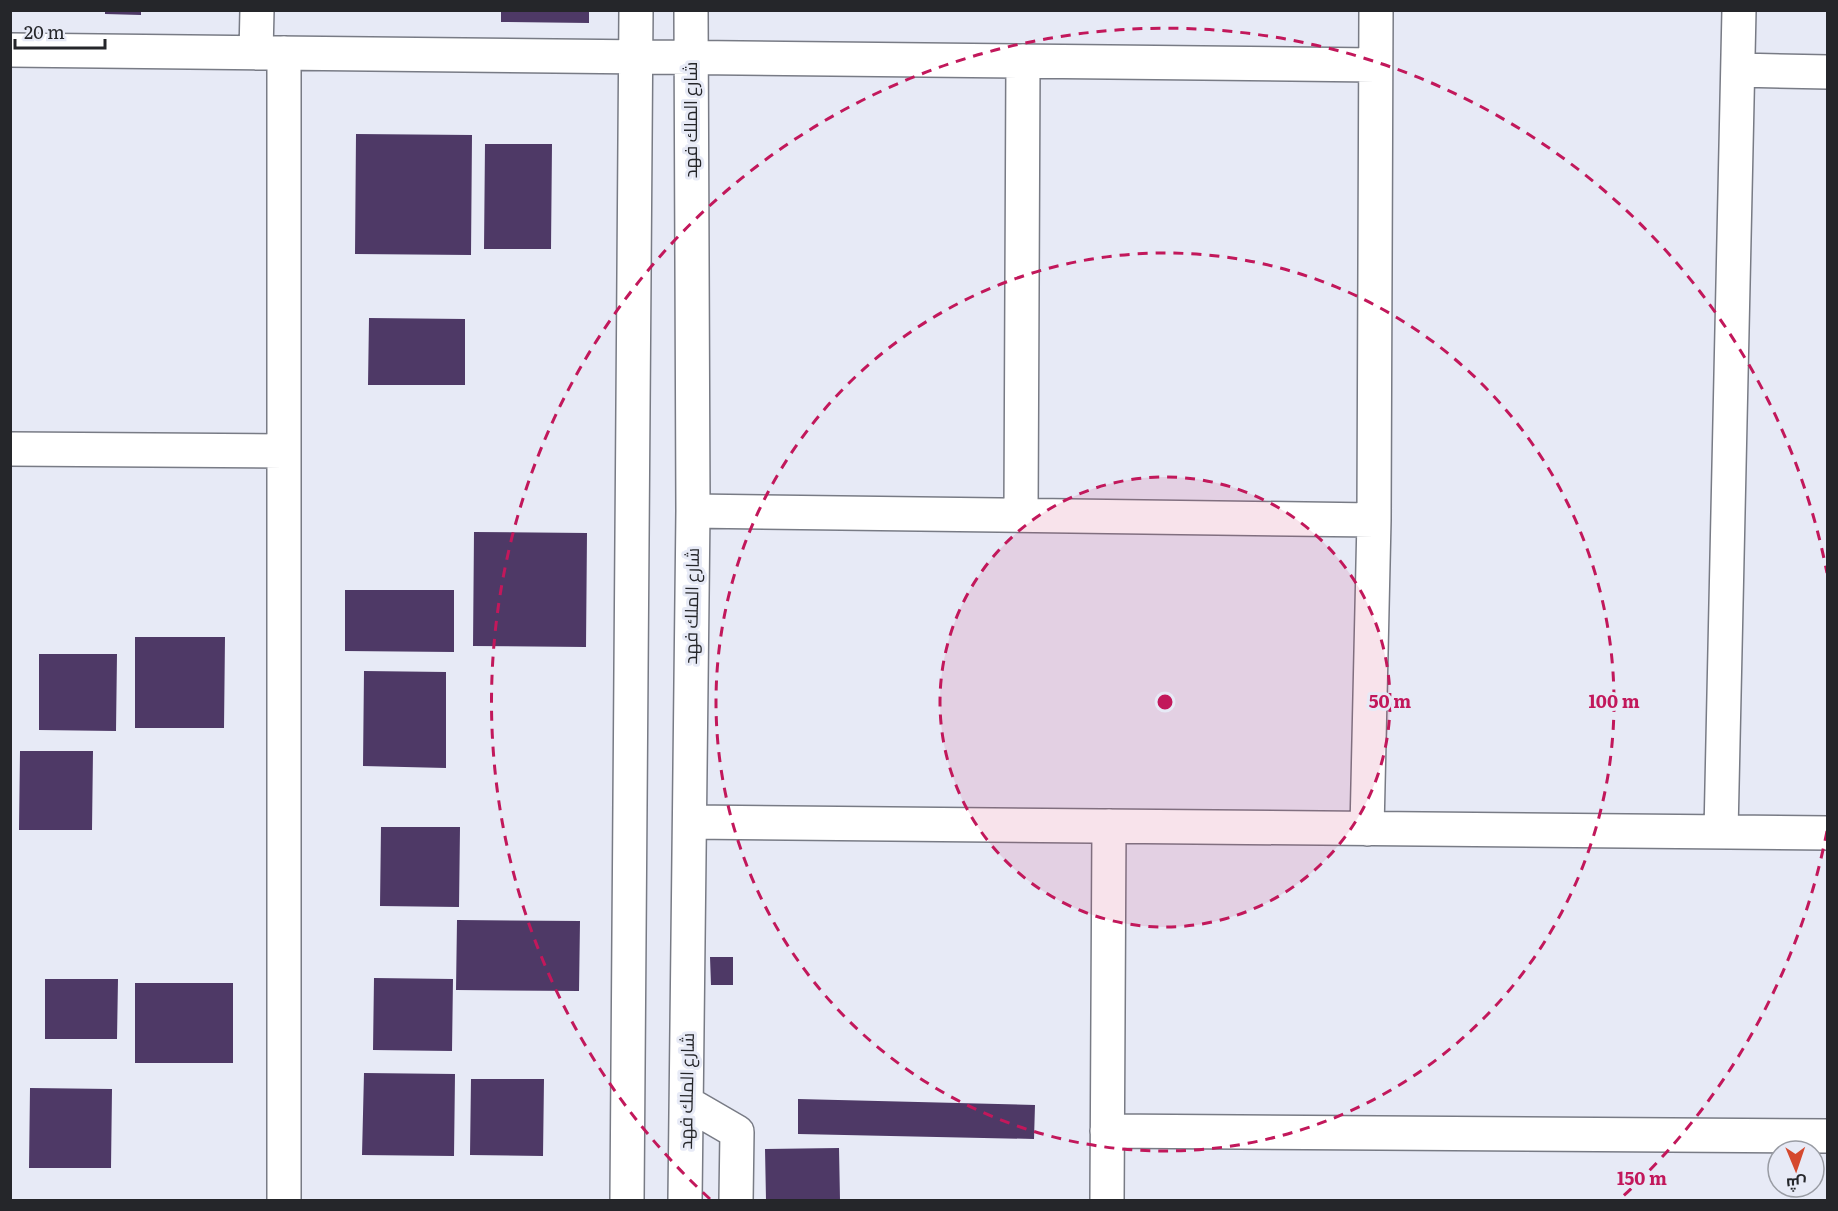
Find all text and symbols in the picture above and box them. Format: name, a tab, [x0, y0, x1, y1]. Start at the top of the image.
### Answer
scale bar	[15, 12, 105, 50]
text: 20 m	[24, 18, 65, 45]
street label: شارع الملك فهد	[676, 62, 703, 178]
street label: شارع الملك فهد	[676, 547, 705, 665]
text: 50 m	[1369, 687, 1411, 714]
text: 100 m	[1588, 687, 1640, 714]
centre of rings	[1155, 692, 1175, 712]
street label: شارع الملك فهد	[671, 1032, 700, 1150]
north arrow	[1766, 1139, 1826, 1199]
text: 150 m	[1617, 1164, 1667, 1191]
text: ش	[1786, 1173, 1807, 1197]

